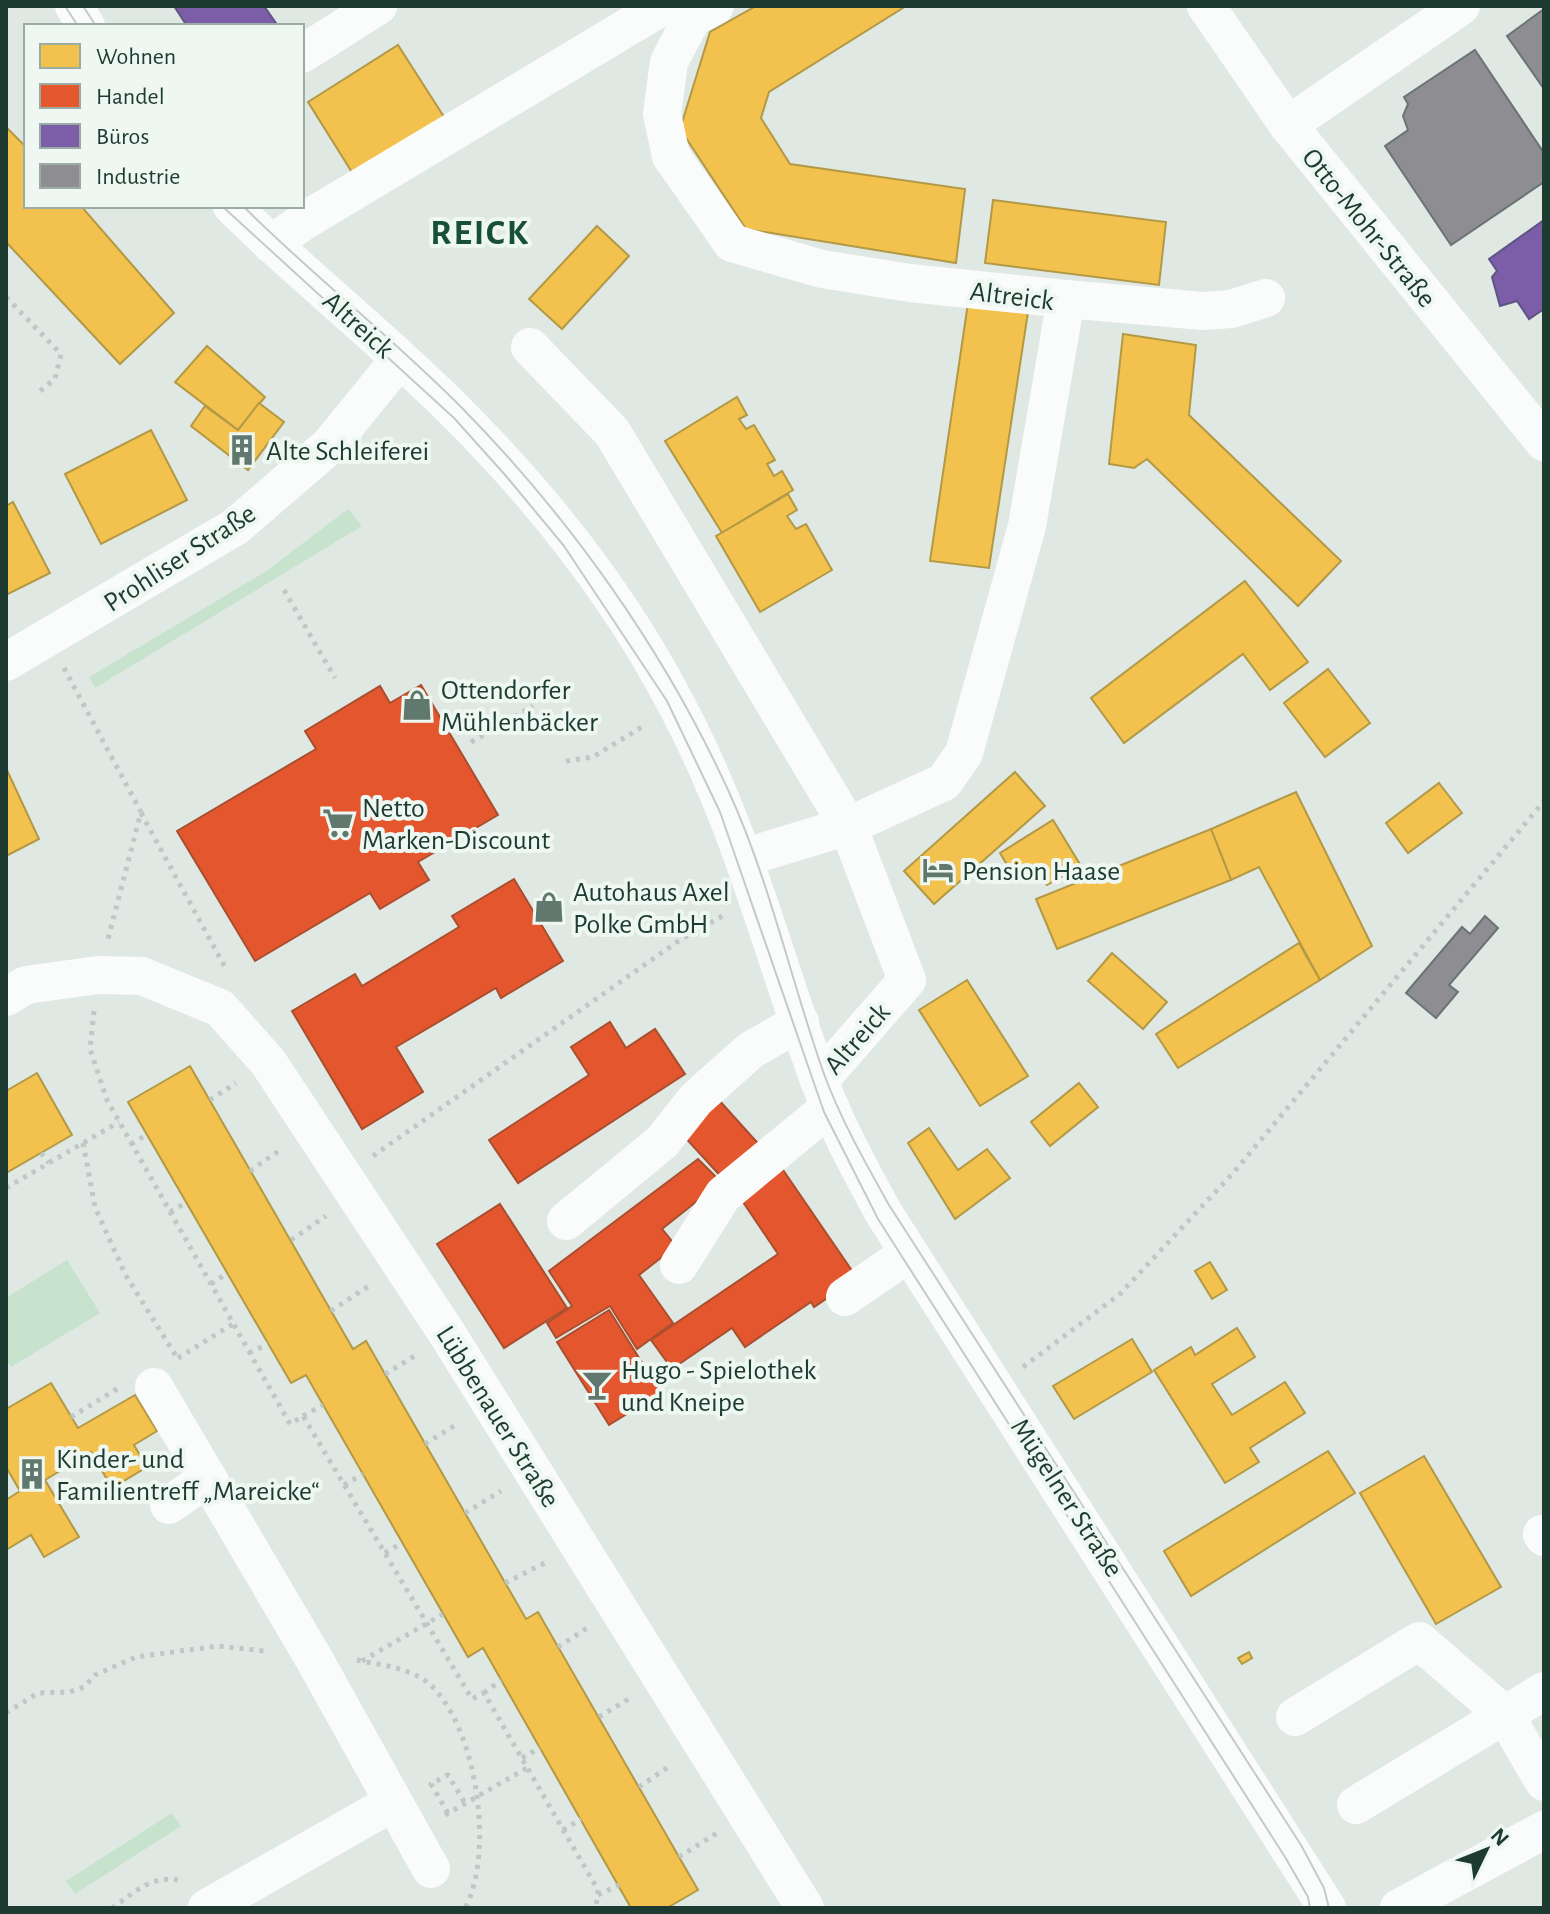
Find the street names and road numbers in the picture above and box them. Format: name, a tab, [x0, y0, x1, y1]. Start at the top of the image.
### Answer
street label: Otto-Mohr-Straße	[1296, 144, 1441, 313]
street label: Altreick	[968, 278, 1056, 316]
street label: Altreick	[317, 287, 399, 364]
street label: Prohliser Straße	[99, 499, 261, 618]
street label: Altreick	[819, 998, 896, 1080]
street label: Lübbenauer Straße	[430, 1321, 564, 1513]
street label: Mügelner Straße	[1005, 1414, 1128, 1582]

